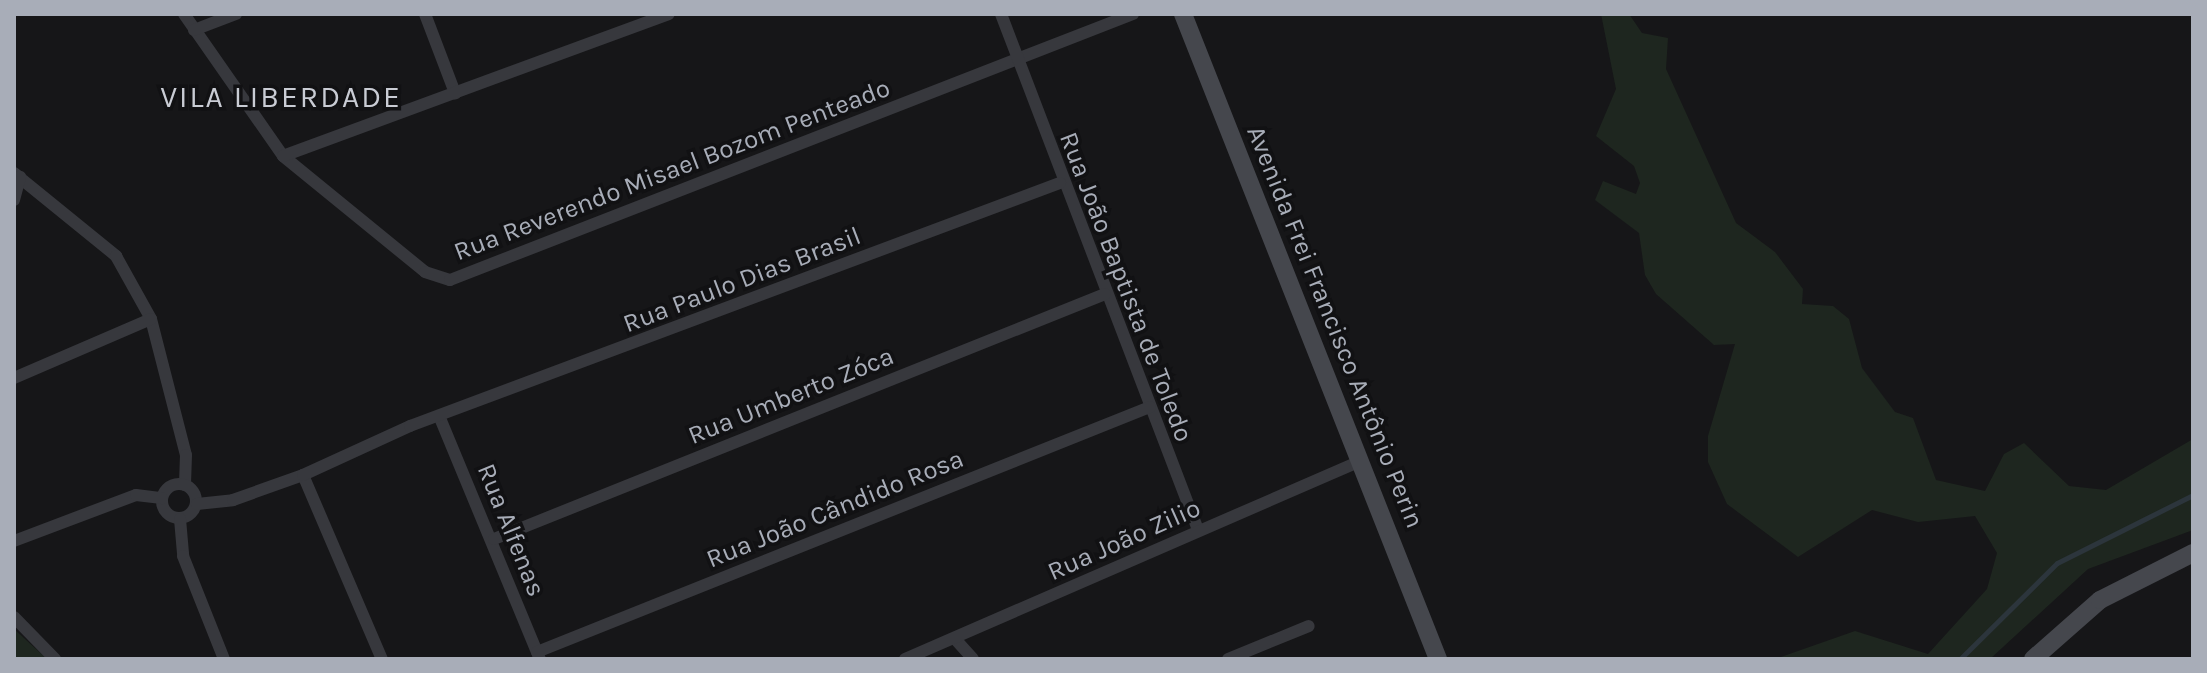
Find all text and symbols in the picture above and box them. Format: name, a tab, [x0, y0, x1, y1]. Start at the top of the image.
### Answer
street label: Rua Reverendo Misael Bozom Penteado	[450, 72, 894, 268]
district label: VILA LIBERDADE	[160, 79, 402, 115]
street label: Avenida Frei Francisco Antônio Perin	[1240, 121, 1430, 533]
street label: Rua João Baptista de Toledo	[1052, 128, 1200, 446]
street label: Rua Paulo Dias Brasil	[619, 220, 865, 340]
street label: Rua Umberto Zóca	[684, 340, 898, 452]
street label: Rua João Cândido Rosa	[702, 443, 968, 575]
street label: Rua Alfenas	[470, 459, 552, 601]
street label: Rua João Zilio	[1043, 492, 1205, 588]

